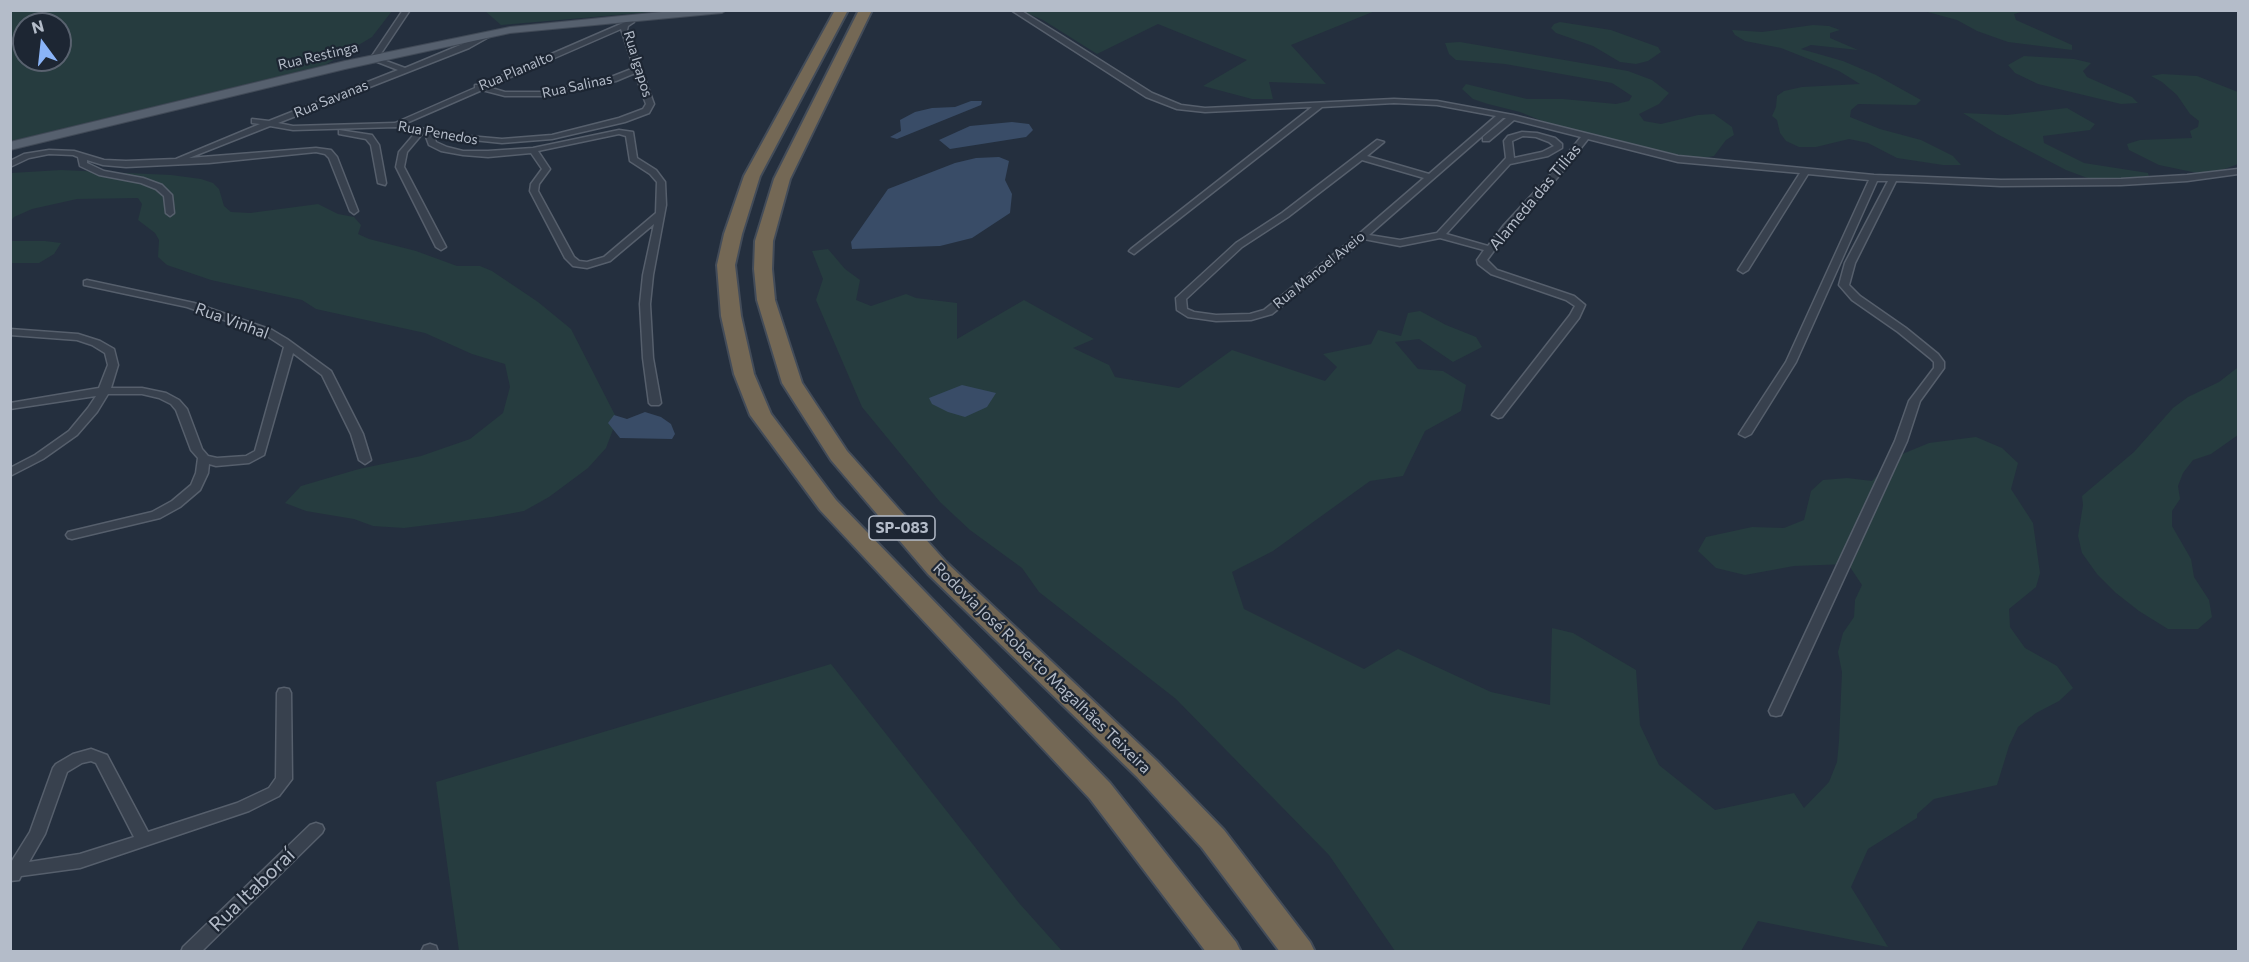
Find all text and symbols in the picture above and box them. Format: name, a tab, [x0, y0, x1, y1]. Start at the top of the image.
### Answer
north arrow	[12, 12, 72, 72]
text: N	[29, 15, 46, 37]
street label: Rua Igapos	[620, 29, 656, 99]
street label: Rua Restinga	[276, 39, 360, 73]
street label: Rua Planalto	[476, 48, 556, 94]
street label: Rua Salinas	[540, 70, 614, 102]
street label: Rua Savanas	[291, 76, 371, 122]
street label: Rua Penedos	[397, 118, 479, 148]
street label: Alameda das Tilias	[1485, 140, 1585, 254]
street label: Rua Manoel Aveio	[1270, 228, 1368, 312]
street label: Rua Vinhal	[193, 299, 271, 343]
road number: SP-083	[869, 516, 935, 540]
street label: Rodovia José Roberto Magalhães Teixeira	[929, 558, 1155, 778]
street label: Rua Itaboraí	[204, 843, 300, 937]

